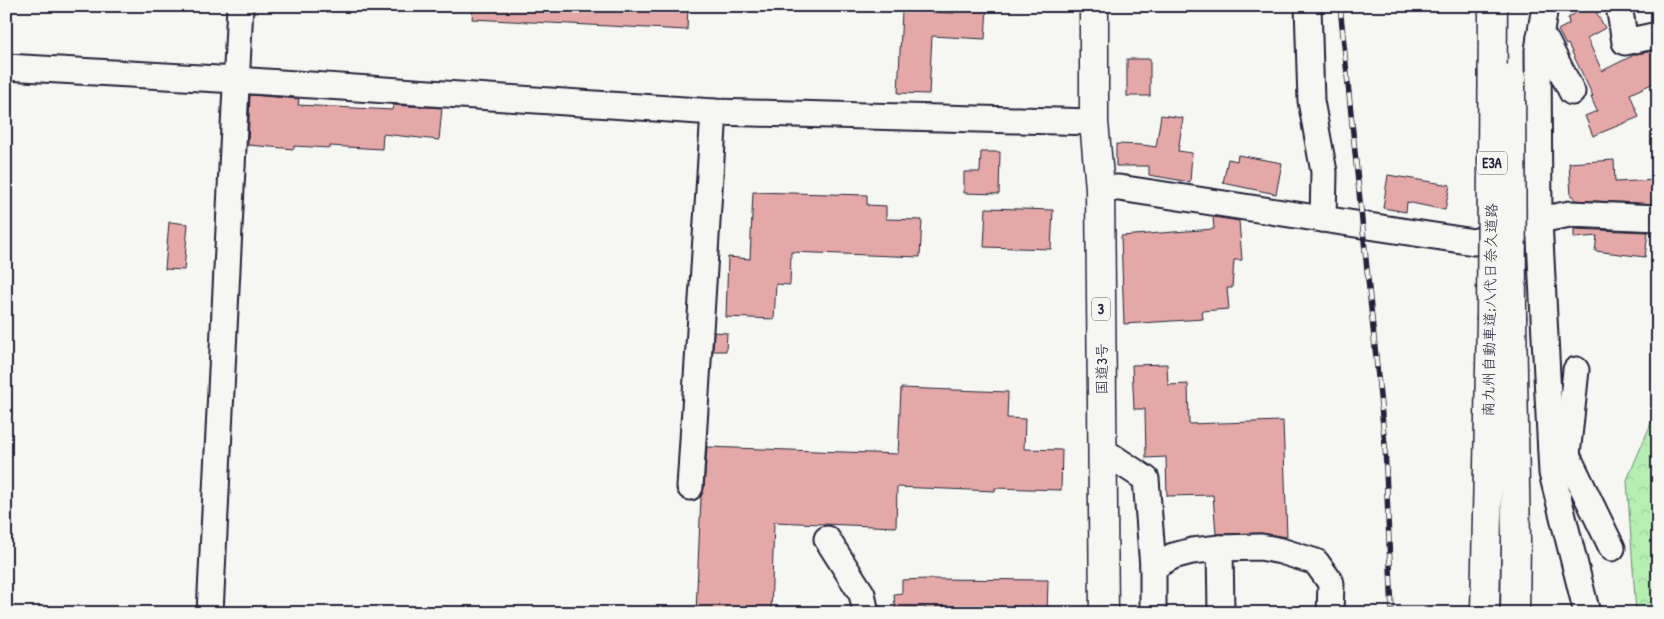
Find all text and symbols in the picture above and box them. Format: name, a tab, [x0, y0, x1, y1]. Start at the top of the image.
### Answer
road number: E3A	[1477, 152, 1507, 174]
street label: 南九州自動車道;八代日奈久道路	[1477, 203, 1502, 417]
road number: 3	[1092, 298, 1110, 320]
street label: 国道3号	[1091, 343, 1112, 395]

